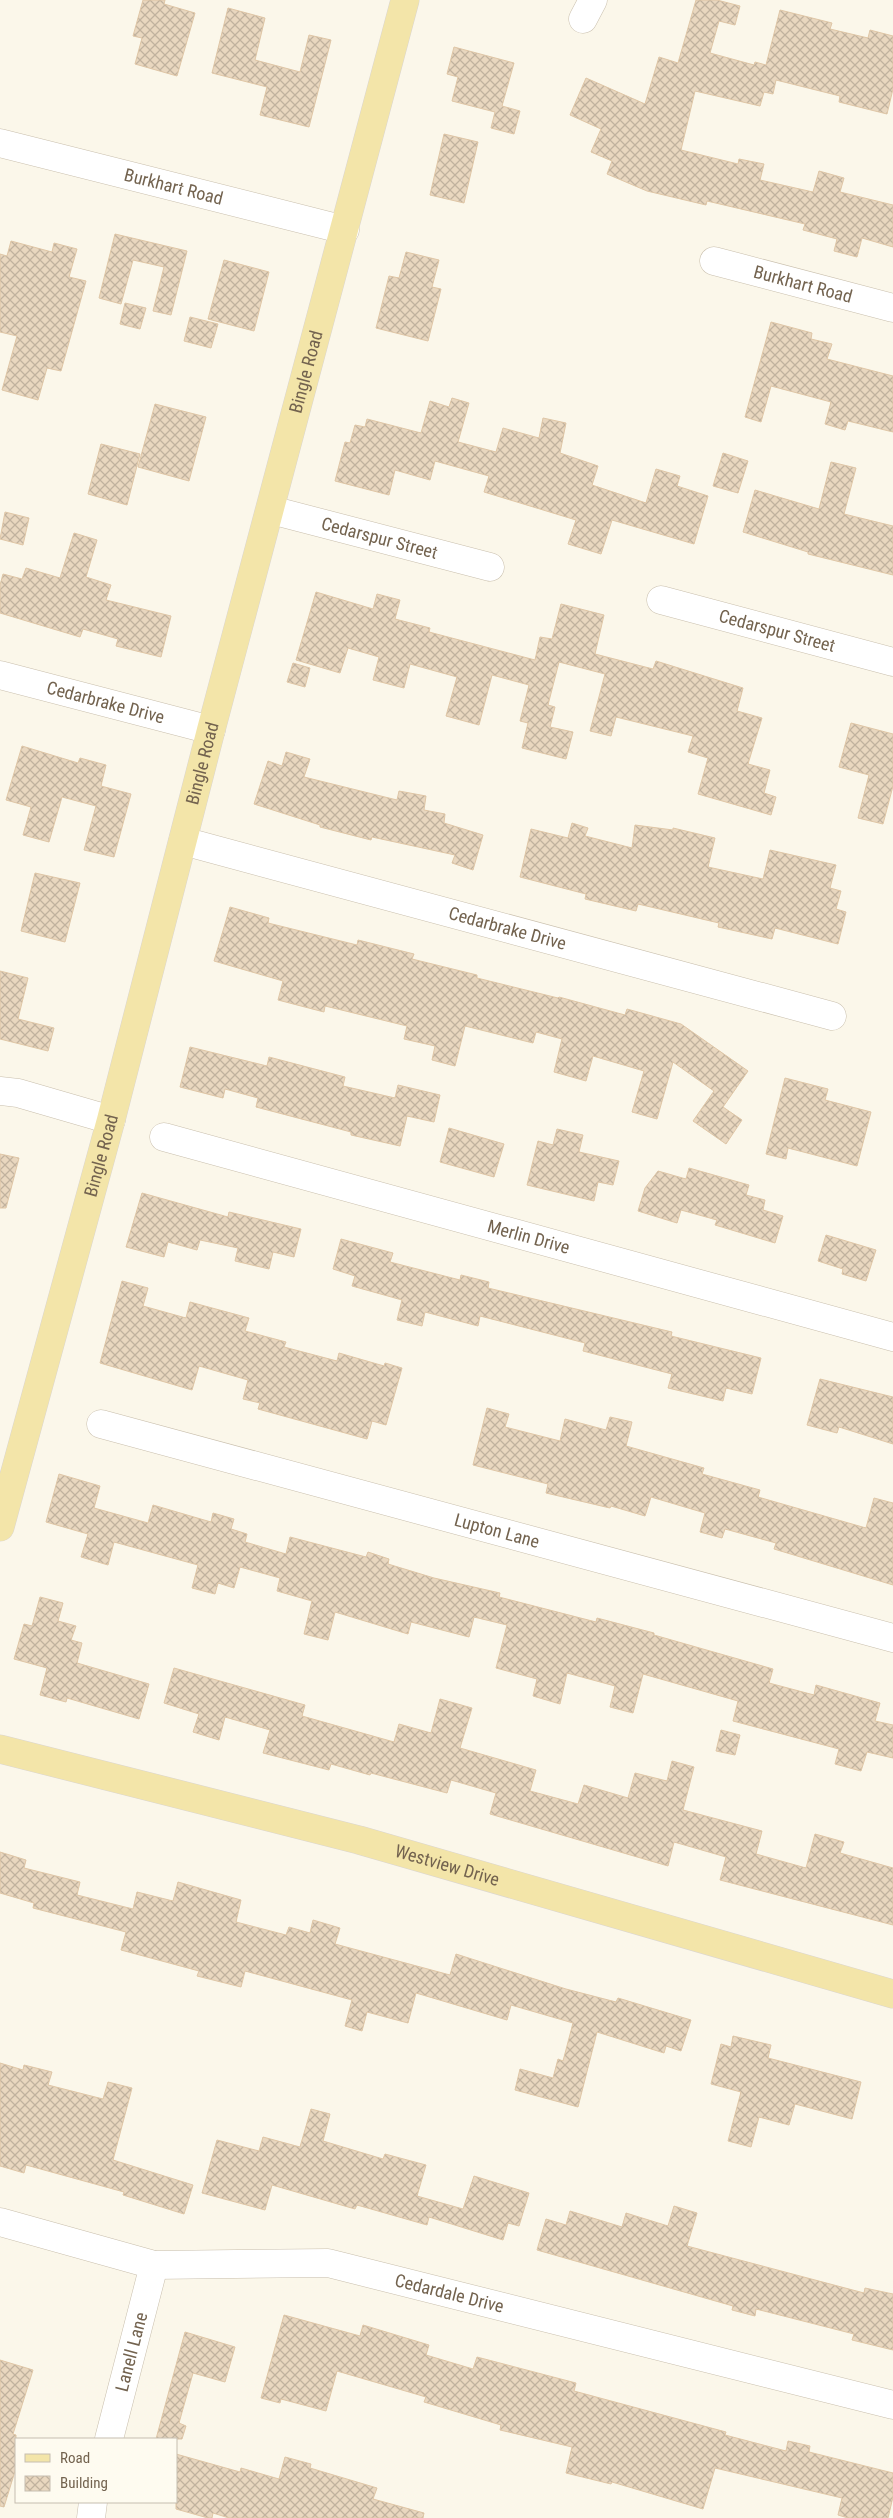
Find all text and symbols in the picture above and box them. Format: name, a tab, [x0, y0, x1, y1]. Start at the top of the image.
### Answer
street label: Burkhart Road	[122, 164, 225, 209]
street label: Burkhart Road	[752, 261, 855, 307]
street label: Bingle Road	[285, 328, 327, 415]
street label: Cedarspur Street	[319, 513, 440, 563]
street label: Cedarspur Street	[717, 605, 837, 656]
street label: Cedarbrake Drive	[45, 677, 167, 727]
street label: Bingle Road	[181, 720, 223, 807]
street label: Cedarbrake Drive	[446, 902, 569, 954]
street label: Bingle Road	[80, 1112, 122, 1199]
street label: Merlin Drive	[485, 1215, 572, 1258]
street label: Lupton Lane	[452, 1509, 542, 1552]
street label: Westview Drive	[393, 1840, 502, 1890]
street label: Cedardale Drive	[393, 2269, 506, 2317]
street label: Lanell Lane	[111, 2310, 151, 2394]
legend	[15, 2438, 178, 2503]
text: Road	[60, 2449, 90, 2467]
text: Building	[60, 2474, 108, 2492]

